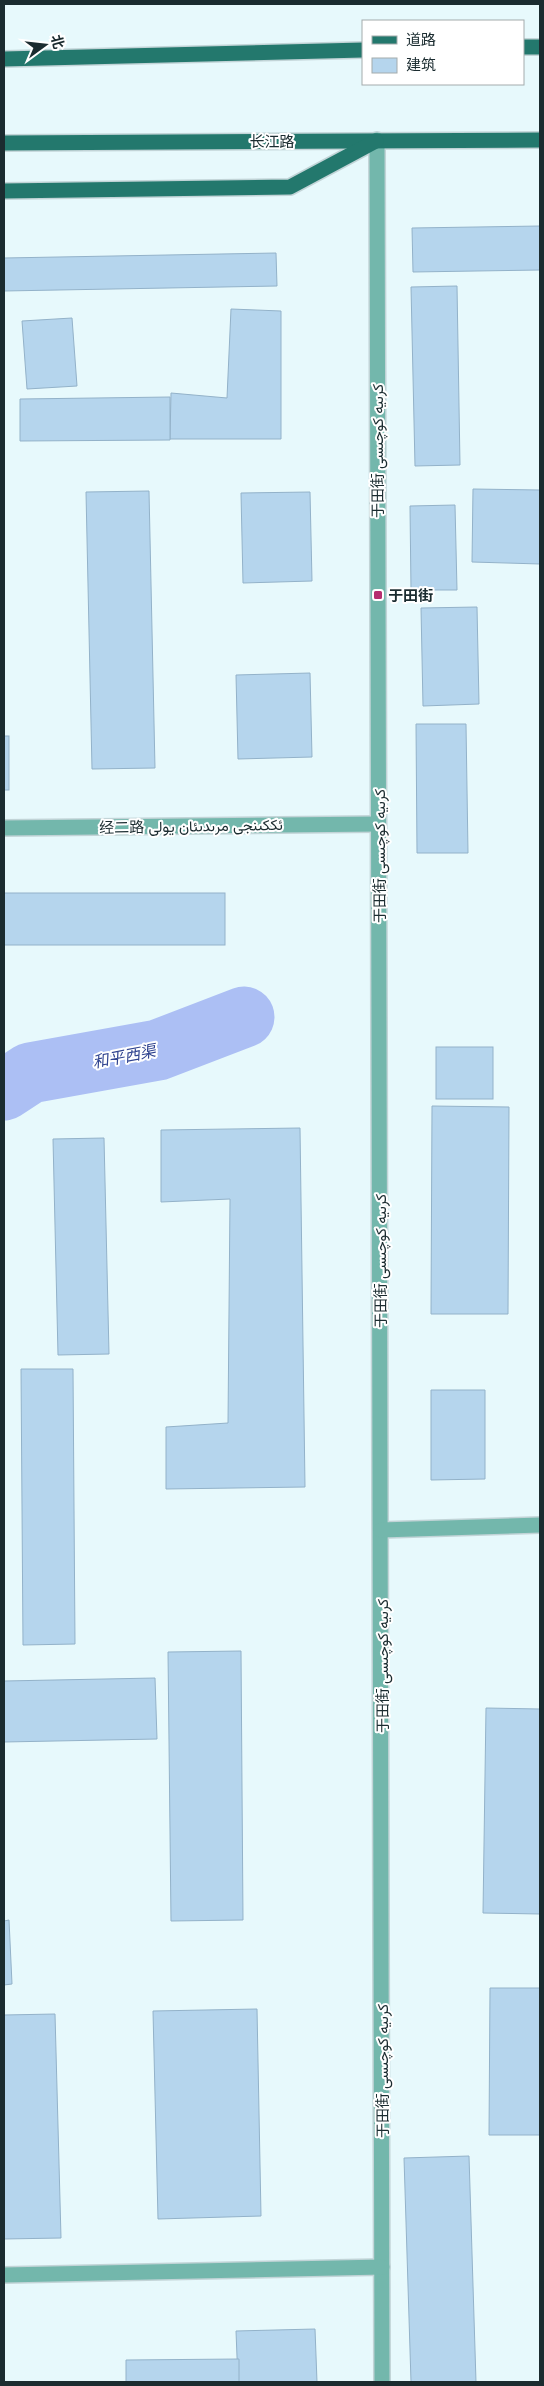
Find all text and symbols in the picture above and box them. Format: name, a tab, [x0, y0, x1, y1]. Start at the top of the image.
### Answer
north arrow	[20, 20, 70, 70]
legend	[362, 20, 524, 85]
text: 道路	[406, 30, 436, 49]
text: 北	[48, 33, 68, 50]
text: 建筑	[406, 55, 436, 74]
street label: 长江路	[249, 132, 295, 151]
street label: 于田街 كرىيە كوچىسى	[368, 384, 388, 518]
place label: 于田街	[388, 586, 433, 605]
marker: 于田街	[372, 589, 384, 601]
street label: 于田街 كرىيە كوچىسى	[370, 789, 390, 923]
street label: 经二路 ئككىنجى مرىدىئان يولى	[99, 815, 283, 838]
water label: 和平西渠	[91, 1040, 159, 1072]
street label: 于田街 كرىيە كوچىسى	[371, 1194, 391, 1328]
street label: 于田街 كرىيە كوچىسى	[373, 1599, 393, 1733]
street label: 于田街 كرىيە كوچىسى	[373, 2004, 393, 2138]

